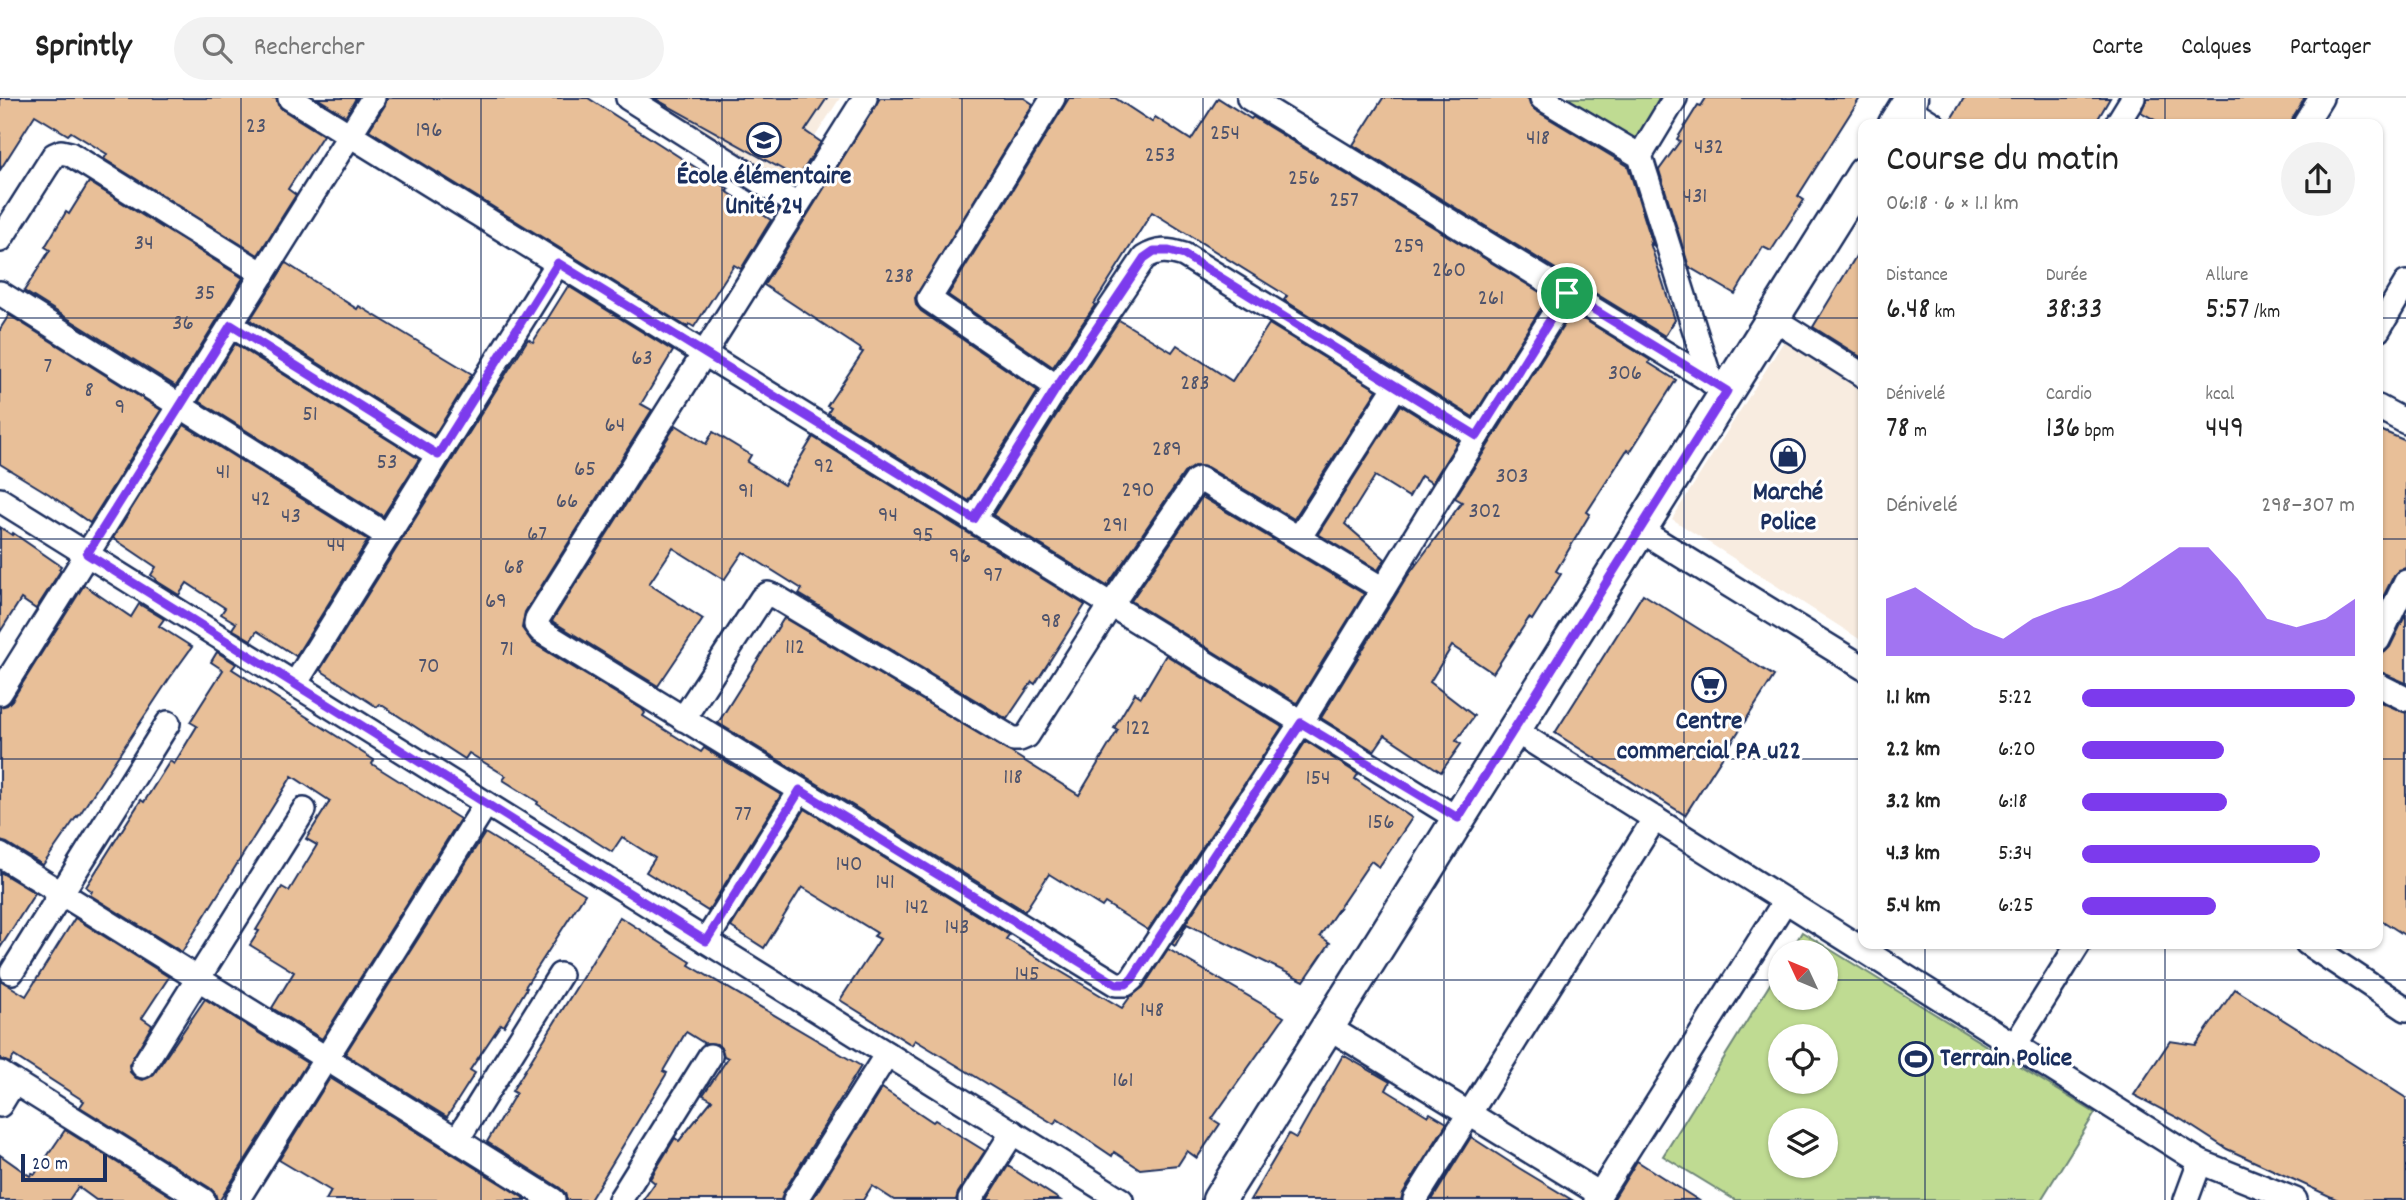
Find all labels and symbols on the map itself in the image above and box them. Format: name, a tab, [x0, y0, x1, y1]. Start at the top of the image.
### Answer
house number: 23	[246, 111, 266, 144]
house number: 196	[416, 115, 442, 148]
house number: 254	[1210, 118, 1240, 151]
school or university icon: École élémentaire Unité 24	[745, 121, 783, 159]
house number: 418	[1526, 123, 1550, 156]
house number: 432	[1694, 132, 1724, 165]
house number: 253	[1145, 140, 1175, 173]
place label: École élémentaire Unité 24	[677, 159, 851, 226]
house number: 256	[1288, 163, 1320, 196]
house number: 431	[1683, 181, 1707, 214]
house number: 257	[1329, 185, 1359, 218]
house number: 34	[134, 228, 154, 261]
house number: 259	[1393, 231, 1425, 264]
house number: 260	[1432, 255, 1466, 288]
house number: 238	[884, 261, 914, 294]
pin	[1537, 263, 1597, 323]
house number: 35	[195, 278, 215, 311]
house number: 261	[1478, 283, 1504, 316]
house number: 36	[172, 308, 194, 341]
house number: 63	[631, 343, 653, 376]
house number: 7	[44, 351, 52, 384]
house number: 306	[1608, 358, 1642, 391]
house number: 283	[1180, 368, 1210, 401]
house number: 8	[84, 375, 94, 408]
house number: 9	[115, 392, 125, 425]
house number: 51	[302, 399, 318, 432]
house number: 64	[605, 410, 625, 443]
house number: 289	[1152, 434, 1182, 467]
shop icon: Marché Police	[1769, 437, 1807, 475]
house number: 53	[377, 447, 397, 480]
house number: 92	[814, 451, 834, 484]
house number: 65	[574, 454, 596, 487]
house number: 41	[216, 457, 230, 490]
house number: 303	[1496, 461, 1528, 494]
house number: 290	[1121, 475, 1155, 508]
place label: Marché Police	[1753, 475, 1823, 542]
house number: 91	[738, 476, 754, 509]
house number: 42	[251, 484, 271, 517]
house number: 66	[556, 486, 578, 519]
house number: 302	[1469, 496, 1501, 529]
house number: 94	[878, 500, 898, 533]
house number: 43	[281, 501, 301, 534]
house number: 291	[1102, 510, 1128, 543]
house number: 67	[527, 519, 547, 552]
house number: 95	[912, 520, 934, 553]
house number: 44	[326, 530, 346, 563]
house number: 96	[949, 541, 971, 574]
house number: 68	[504, 552, 524, 585]
house number: 97	[983, 560, 1003, 593]
house number: 69	[485, 586, 507, 619]
house number: 98	[1041, 606, 1061, 639]
house number: 112	[785, 632, 805, 665]
house number: 71	[500, 634, 514, 667]
house number: 70	[418, 651, 440, 684]
supermarket icon: Centre commercial PA u22	[1690, 666, 1728, 704]
place label: Centre commercial PA u22	[1617, 704, 1801, 771]
house number: 122	[1125, 713, 1151, 746]
house number: 118	[1003, 762, 1023, 795]
house number: 154	[1305, 763, 1331, 796]
house number: 77	[734, 799, 752, 832]
house number: 156	[1368, 807, 1394, 840]
house number: 140	[835, 849, 863, 882]
house number: 141	[875, 867, 895, 900]
house number: 142	[905, 892, 929, 925]
house number: 143	[945, 912, 969, 945]
north arrow	[1768, 940, 1838, 1010]
house number: 145	[1014, 959, 1040, 992]
house number: 148	[1140, 995, 1164, 1028]
sports icon: Terrain Police	[1897, 1040, 1935, 1078]
place label: Terrain Police	[1940, 1041, 2072, 1078]
house number: 161	[1112, 1065, 1134, 1098]
scale bar	[21, 1151, 107, 1183]

